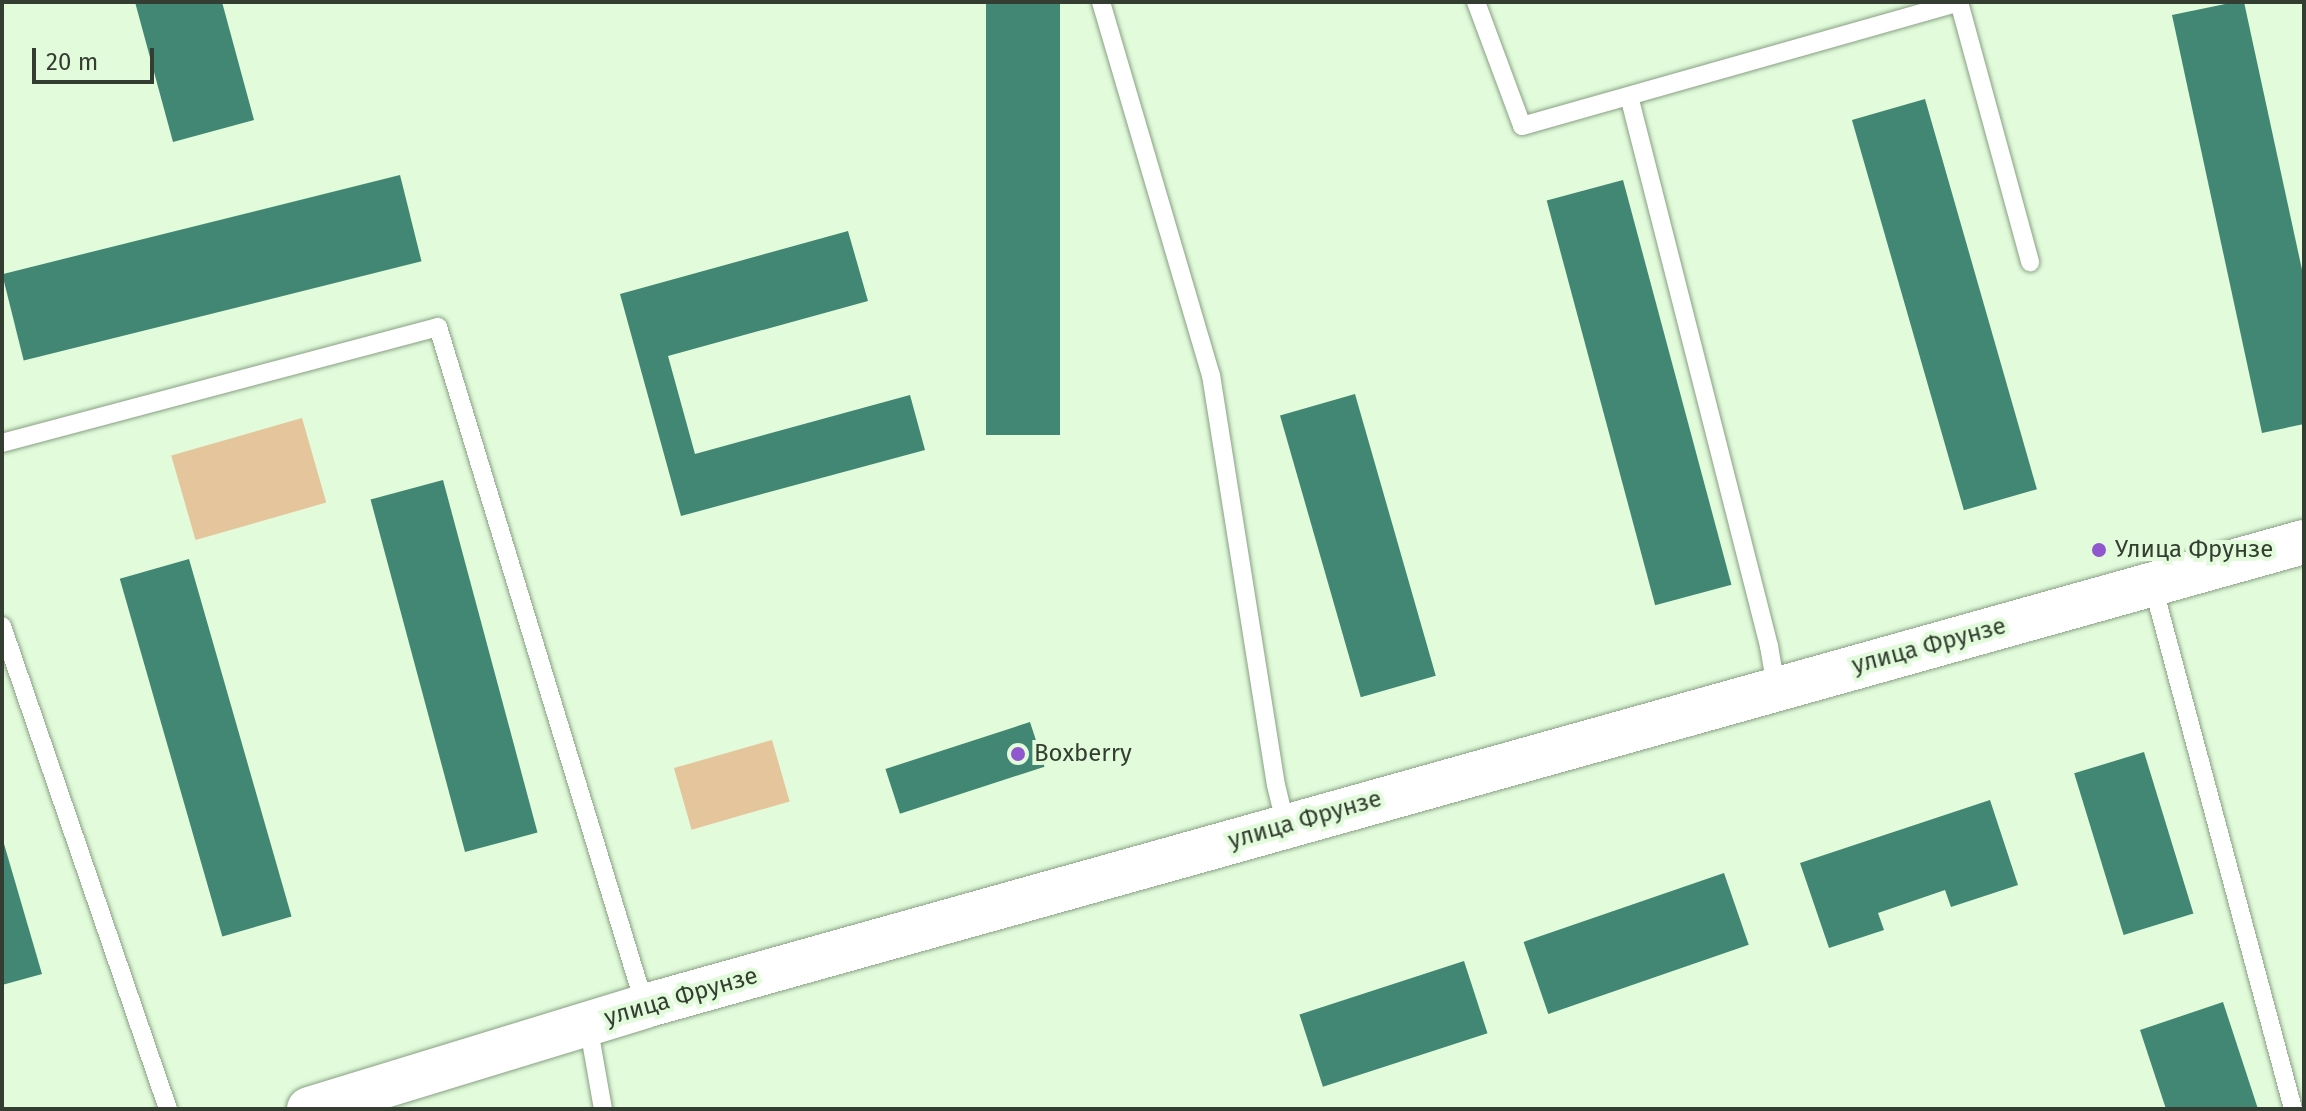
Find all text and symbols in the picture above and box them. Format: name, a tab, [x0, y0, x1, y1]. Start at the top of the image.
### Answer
scale bar	[36, 32, 158, 82]
text: 20 m	[46, 48, 98, 76]
place label: Улица Фрунзе	[2115, 536, 2273, 564]
marker: Улица Фрунзе	[2090, 541, 2108, 559]
street label: улица Фрунзе	[1849, 612, 2009, 680]
place label: Boxberry	[1034, 740, 1132, 768]
marker: Boxberry	[1009, 745, 1027, 763]
street label: улица Фрунзе	[1225, 784, 1385, 856]
street label: улица Фрунзе	[601, 961, 761, 1033]

